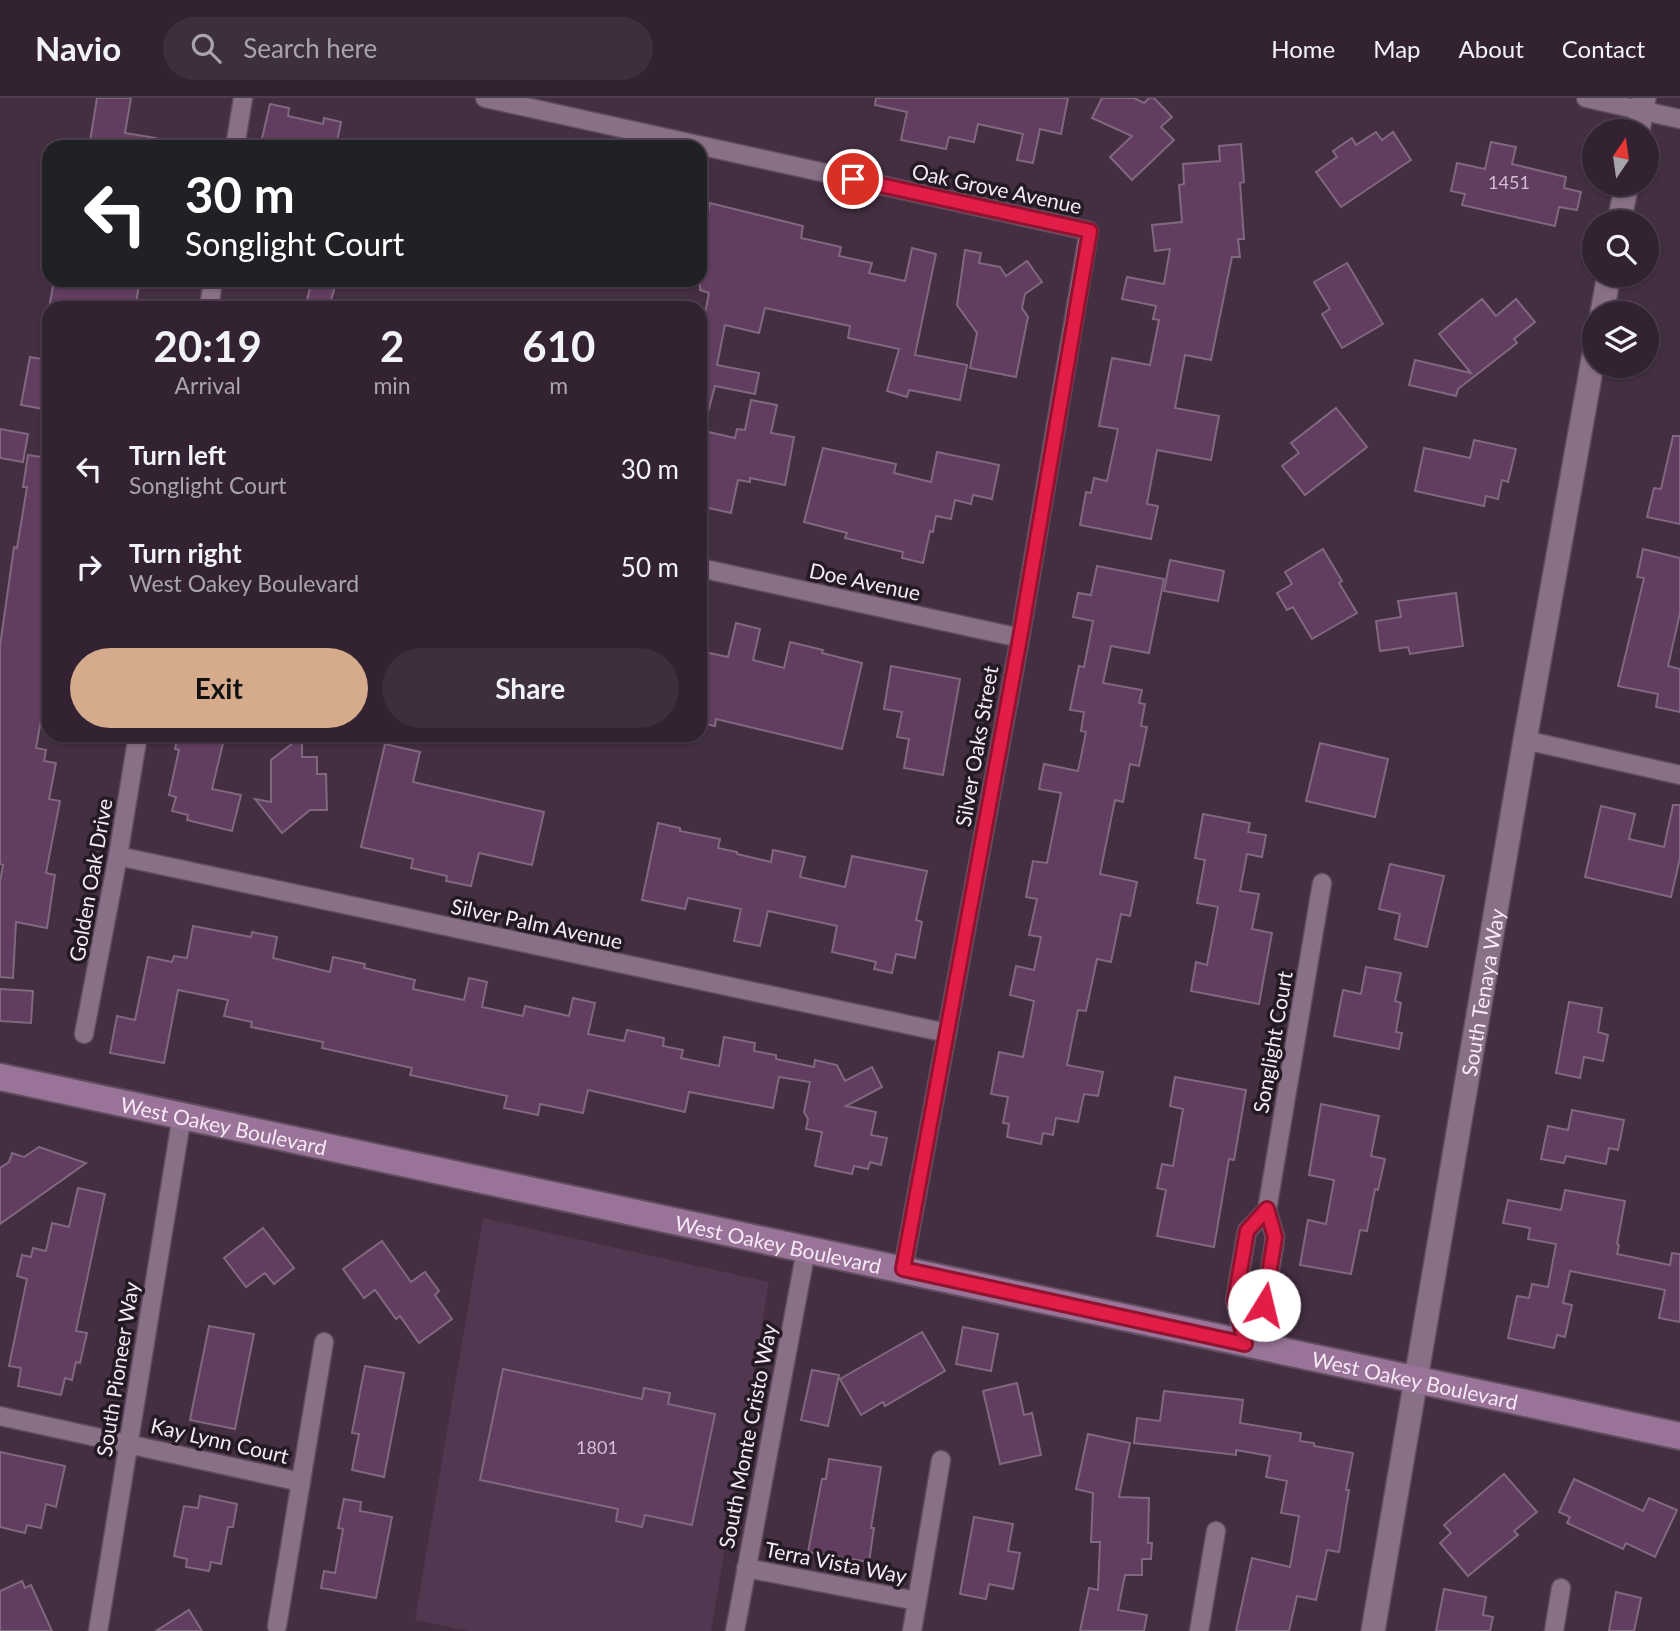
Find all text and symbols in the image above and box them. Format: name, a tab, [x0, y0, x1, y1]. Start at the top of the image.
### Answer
search box	[163, 17, 653, 80]
text: Navio	[35, 28, 121, 68]
icon: search	[187, 29, 225, 67]
text: Search here	[243, 32, 377, 64]
text: Home	[1271, 34, 1335, 63]
text: Map	[1373, 34, 1421, 63]
text: About	[1459, 34, 1524, 63]
text: Contact	[1562, 34, 1645, 63]
north arrow	[1582, 119, 1659, 196]
map controls	[1582, 119, 1659, 378]
pin	[823, 149, 883, 209]
street label: Oak Grove Avenue	[910, 158, 1084, 218]
icon: arrive	[834, 160, 872, 198]
text: 30 m	[185, 165, 295, 223]
icon: left	[70, 168, 161, 259]
house number: 1451	[1488, 171, 1530, 193]
button: search	[1582, 210, 1659, 287]
text: Songlight Court	[185, 224, 404, 263]
button: layers	[1582, 301, 1659, 378]
text: 20:19	[154, 321, 262, 371]
text: 2	[380, 321, 404, 371]
text: 610	[522, 321, 595, 371]
text: Arrival	[175, 371, 241, 399]
text: min	[373, 371, 411, 399]
text: m	[549, 371, 568, 399]
text: Turn left	[129, 439, 226, 471]
icon: left	[70, 450, 108, 488]
text: 30 m	[621, 453, 679, 485]
text: Songlight Court	[129, 471, 287, 499]
text: Turn right	[129, 537, 242, 569]
icon: right	[70, 548, 108, 586]
text: 50 m	[621, 551, 679, 583]
street label: Doe Avenue	[807, 557, 923, 605]
text: West Oakey Boulevard	[129, 569, 359, 597]
button: Exit	[70, 648, 368, 728]
button: Share	[382, 648, 679, 728]
street label: Silver Oaks Street	[950, 663, 1003, 828]
street label: Golden Oak Drive	[63, 797, 117, 963]
street label: Silver Palm Avenue	[449, 893, 625, 953]
street label: South Tenaya Way	[1455, 906, 1509, 1078]
street label: Songlight Court	[1247, 969, 1297, 1115]
street label: West Oakey Boulevard	[119, 1091, 329, 1159]
street label: West Oakey Boulevard	[673, 1209, 884, 1278]
position arrow	[1227, 1268, 1301, 1342]
street label: South Pioneer Way	[91, 1280, 143, 1458]
street label: South Monte Cristo Way	[713, 1322, 781, 1550]
street label: West Oakey Boulevard	[1310, 1345, 1520, 1414]
street label: Kay Lynn Court	[149, 1412, 292, 1468]
house number: 1801	[576, 1436, 618, 1458]
street label: Terra Vista Way	[763, 1536, 909, 1588]

